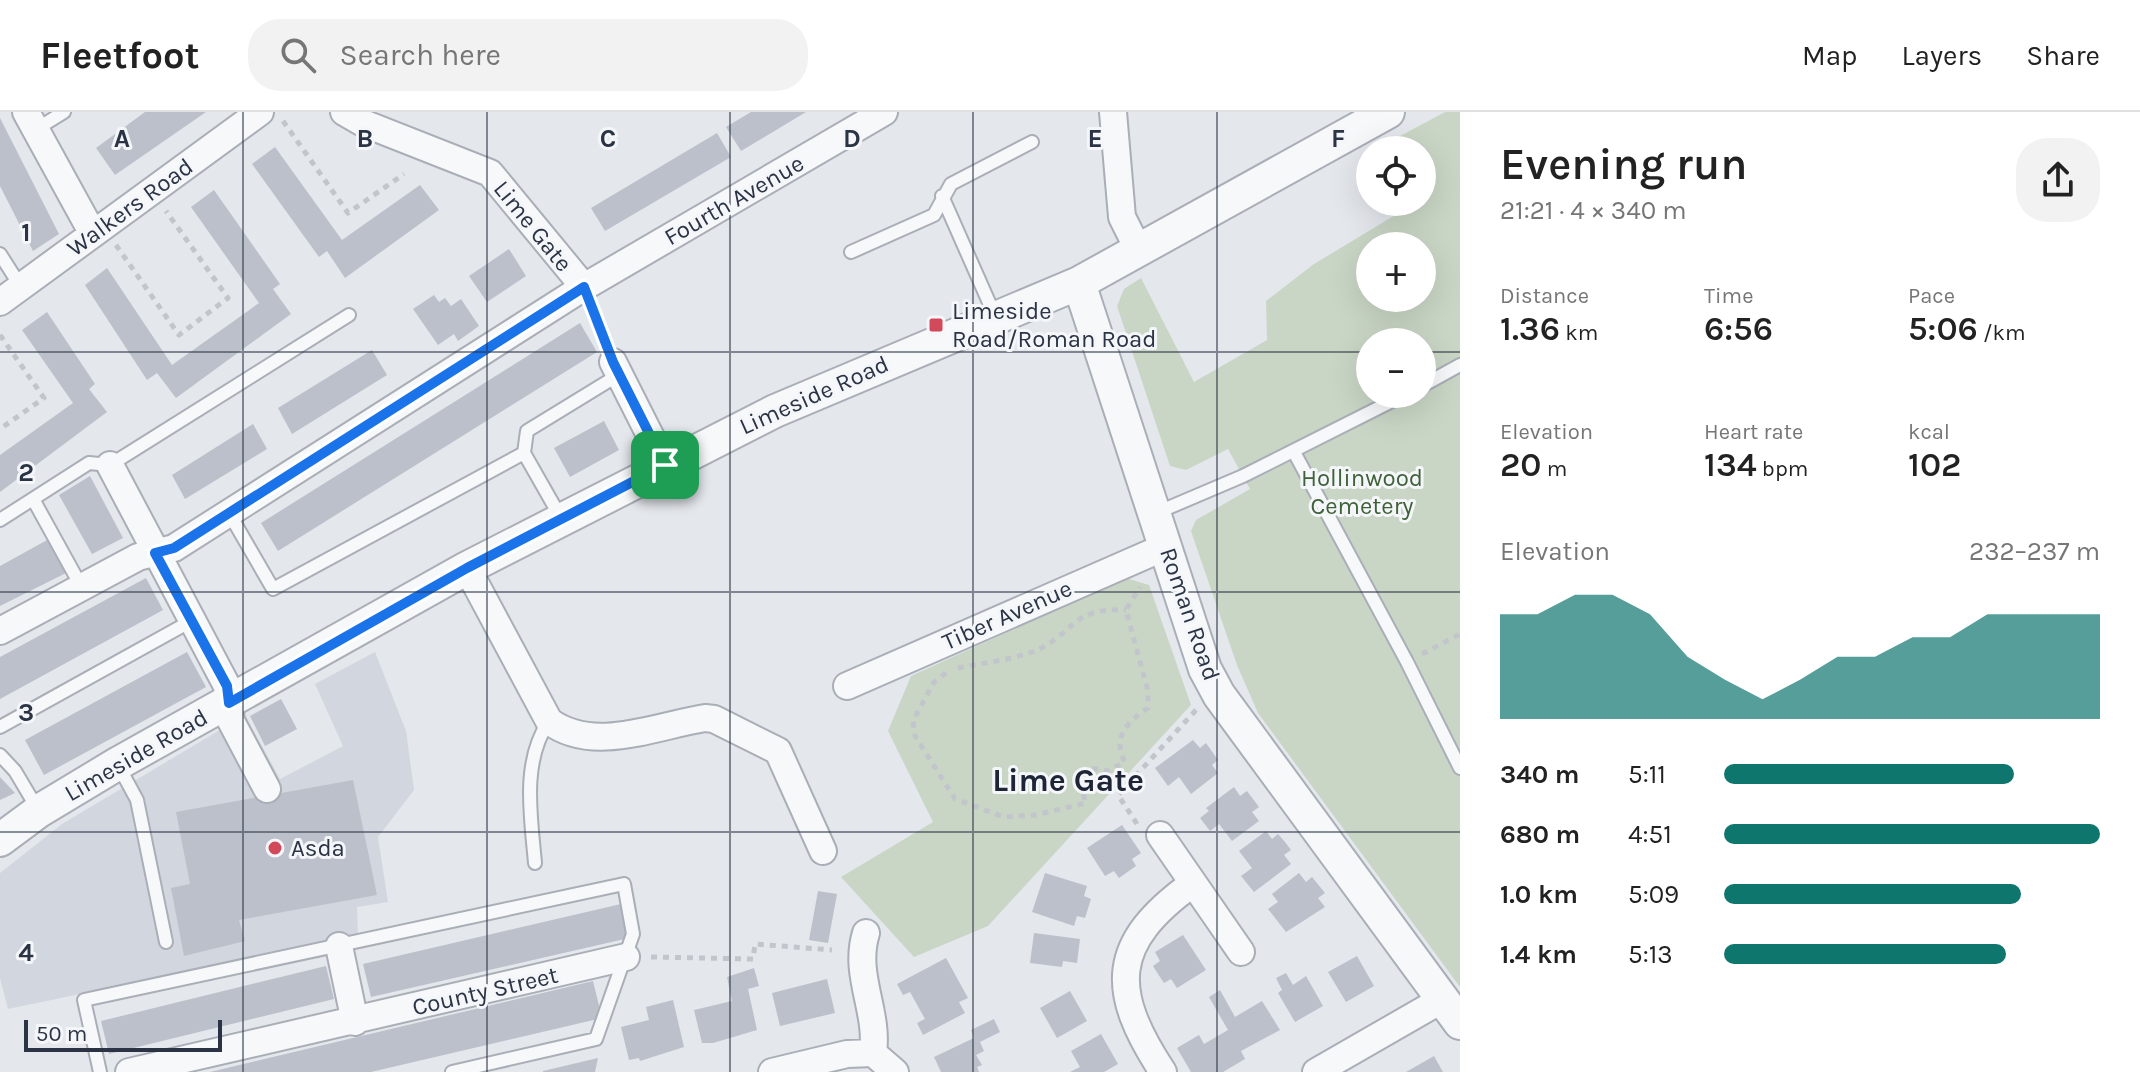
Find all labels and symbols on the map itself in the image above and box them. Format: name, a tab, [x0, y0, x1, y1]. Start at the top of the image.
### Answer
text: A	[114, 123, 130, 154]
text: B	[357, 123, 373, 154]
text: C	[600, 123, 616, 154]
text: D	[843, 123, 861, 154]
text: E	[1087, 123, 1103, 154]
text: F	[1331, 123, 1345, 154]
street label: Fourth Avenue	[659, 149, 809, 251]
street label: Walkers Road	[62, 152, 198, 262]
street label: Lime Gate	[488, 175, 578, 277]
text: 1	[21, 217, 31, 248]
place label: Limeside Road/Roman Road	[952, 297, 1157, 353]
marker: Limeside Road/Roman Road	[927, 316, 945, 334]
street label: Limeside Road	[735, 350, 893, 440]
pin	[631, 431, 699, 499]
text: 2	[18, 457, 34, 488]
park label: Hollinwood Cemetery	[1301, 464, 1423, 520]
street label: Roman Road	[1154, 544, 1226, 684]
street label: Tiber Avenue	[938, 574, 1076, 656]
text: 3	[18, 697, 34, 728]
street label: Limeside Road	[60, 703, 212, 807]
district label: Lime Gate	[992, 762, 1144, 799]
place label: Asda	[291, 834, 345, 862]
marker: Asda	[266, 839, 284, 857]
text: 4	[18, 937, 34, 968]
street label: County Street	[409, 961, 561, 1021]
scale bar	[24, 1016, 222, 1052]

